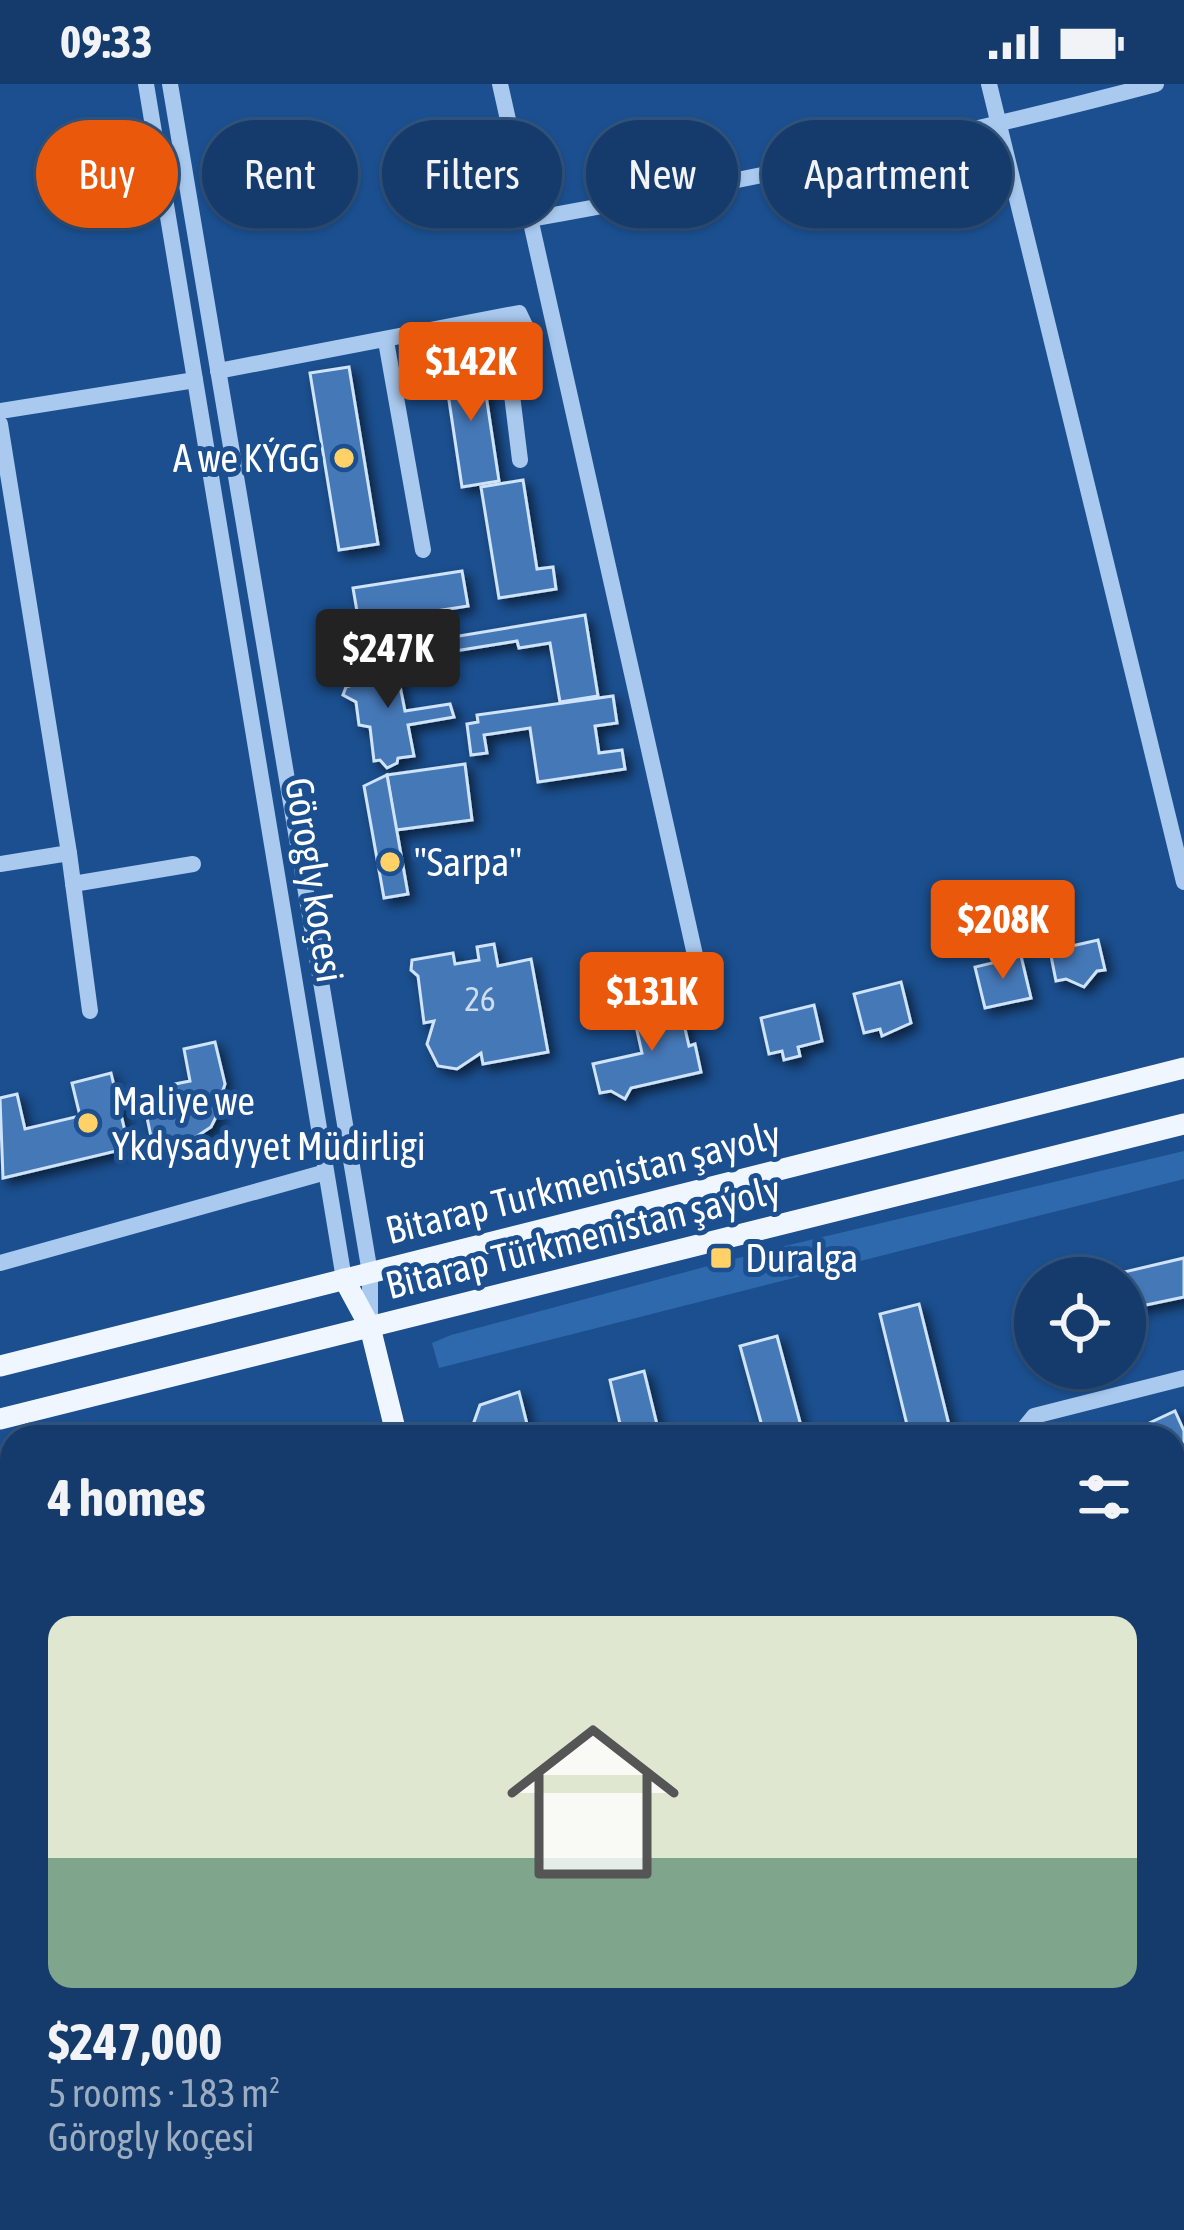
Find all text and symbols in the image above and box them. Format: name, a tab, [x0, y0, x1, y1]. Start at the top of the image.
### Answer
text: 09:33	[60, 16, 153, 68]
chip: Buy	[36, 120, 178, 228]
chip: Rent	[202, 120, 358, 228]
chip: Filters	[382, 120, 562, 228]
chip: New	[586, 120, 738, 228]
chip: Apartment	[762, 120, 1012, 228]
pin: $142K	[387, 322, 555, 424]
text: $142K	[426, 339, 516, 383]
place label: A we KÝGG	[173, 436, 320, 480]
marker: A we KÝGG	[331, 445, 357, 471]
pin: $247K	[304, 609, 472, 711]
text: $247K	[343, 626, 433, 670]
street label: Görogly koçesi	[277, 775, 353, 985]
place label: "Sarpa"	[414, 840, 522, 884]
marker: "Sarpa"	[377, 849, 403, 875]
pin: $208K	[919, 880, 1087, 982]
text: $208K	[958, 897, 1048, 941]
pin: $131K	[568, 952, 736, 1054]
text: $131K	[607, 969, 697, 1013]
house number: 26	[464, 980, 496, 1018]
place label: Maliye we Ykdysadyyet Müdirligi	[112, 1079, 426, 1168]
marker: Maliye we Ykdysadyyet Müdirligi	[75, 1110, 101, 1136]
street label: Bitarap Turkmenistan şayoly	[381, 1112, 785, 1252]
street label: Bitarap Türkmenistan şaýoly	[381, 1167, 785, 1307]
place label: Duralga	[745, 1236, 858, 1280]
marker: Duralga	[708, 1245, 734, 1271]
map controls	[1014, 1257, 1146, 1389]
button: locate	[1014, 1257, 1146, 1389]
icon: filters	[1071, 1464, 1137, 1530]
text: 4 homes	[48, 1468, 206, 1527]
icon: home	[485, 1694, 701, 1910]
text: $247,000	[48, 2012, 222, 2071]
text: 5 rooms · 183 m²	[48, 2071, 280, 2115]
text: Görogly koçesi	[48, 2115, 255, 2159]

